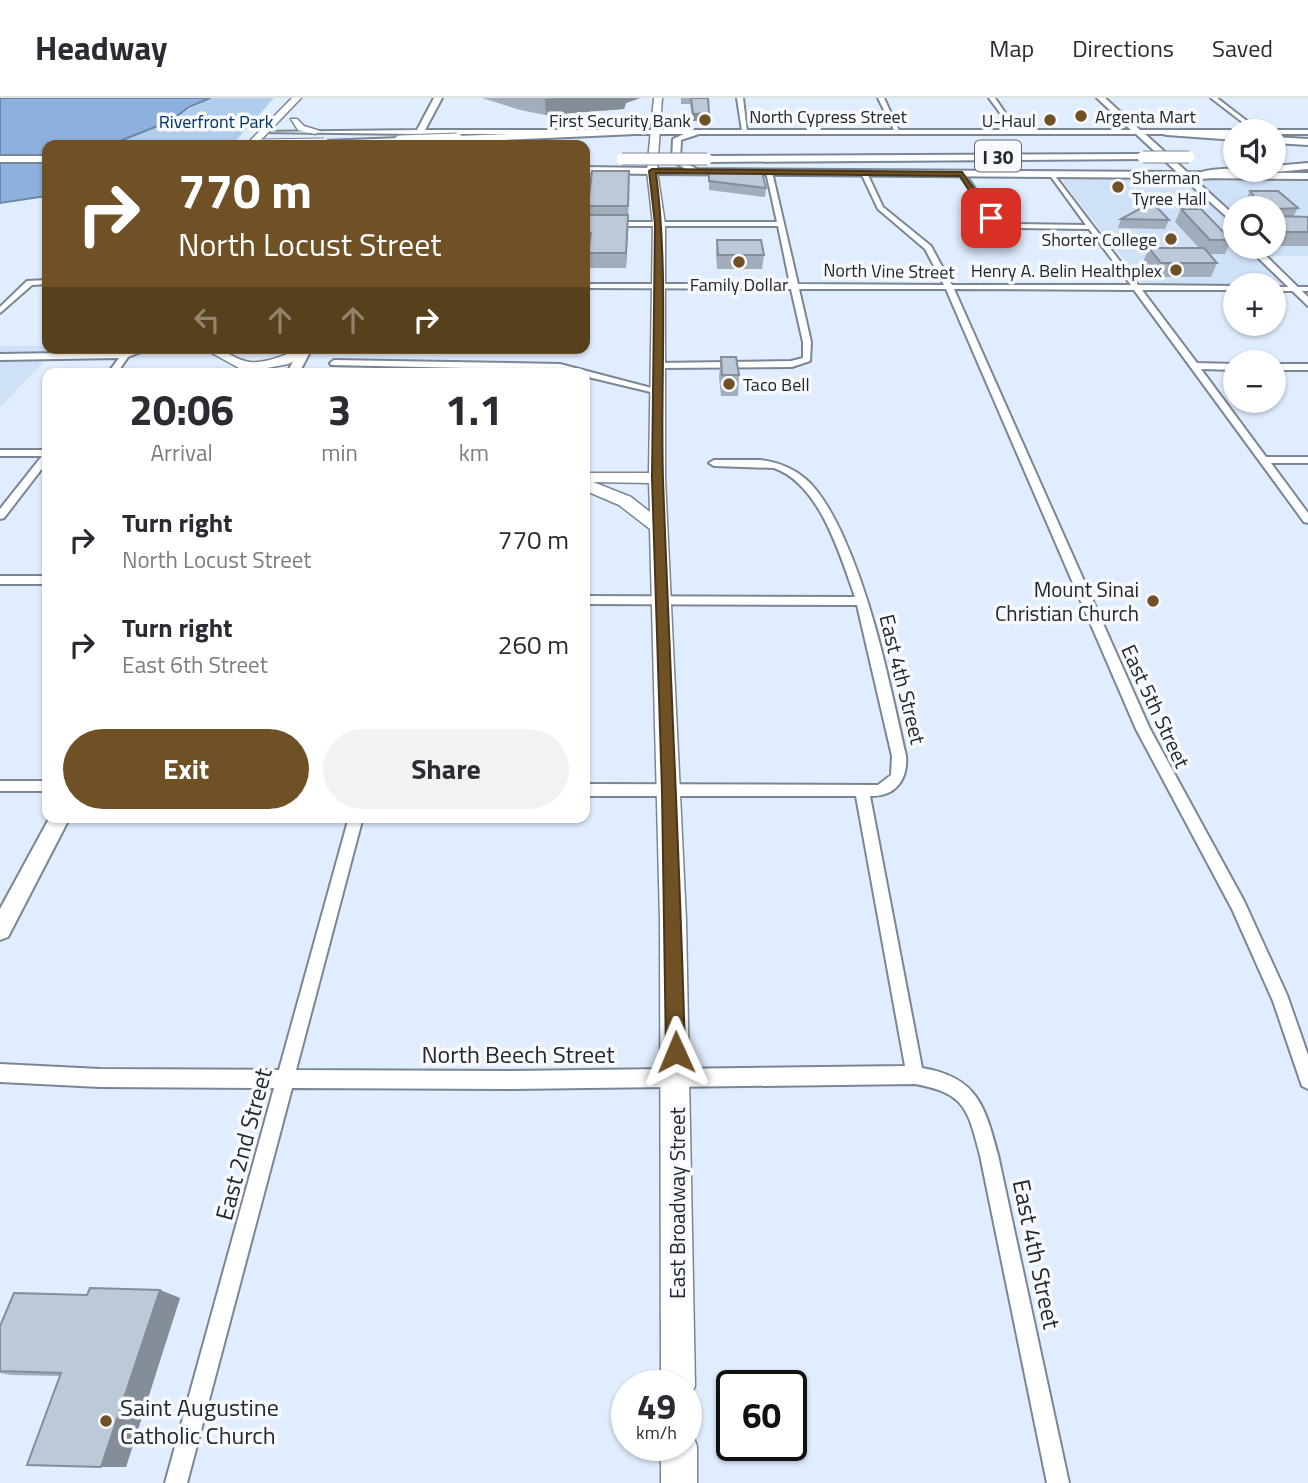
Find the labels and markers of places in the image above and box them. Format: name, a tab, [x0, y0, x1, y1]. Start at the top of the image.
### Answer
place label: Argenta Mart	[1095, 103, 1196, 130]
place label: First Security Bank	[549, 107, 691, 134]
place label: U-Haul	[982, 107, 1036, 134]
marker: Argenta Mart	[1073, 108, 1089, 124]
marker: First Security Bank	[697, 112, 713, 128]
marker: U-Haul	[1042, 112, 1058, 128]
place label: Sherman Tyree Hall	[1132, 164, 1207, 212]
marker: Sherman Tyree Hall	[1110, 179, 1126, 195]
pin	[961, 188, 1021, 248]
place label: Shorter College	[1041, 226, 1157, 253]
marker: Shorter College	[1163, 231, 1179, 247]
marker: Family Dollar	[731, 254, 747, 270]
place label: Henry A. Belin Healthplex	[971, 257, 1162, 284]
marker: Henry A. Belin Healthplex	[1168, 262, 1184, 278]
place label: Family Dollar	[690, 271, 788, 298]
place label: Taco Bell	[743, 371, 810, 398]
marker: Taco Bell	[721, 376, 737, 392]
place label: Mount Sinai Christian Church	[995, 573, 1139, 629]
marker: Mount Sinai Christian Church	[1145, 593, 1161, 609]
place label: Saint Augustine Catholic Church	[120, 1389, 279, 1453]
marker: Saint Augustine Catholic Church	[98, 1413, 114, 1429]

